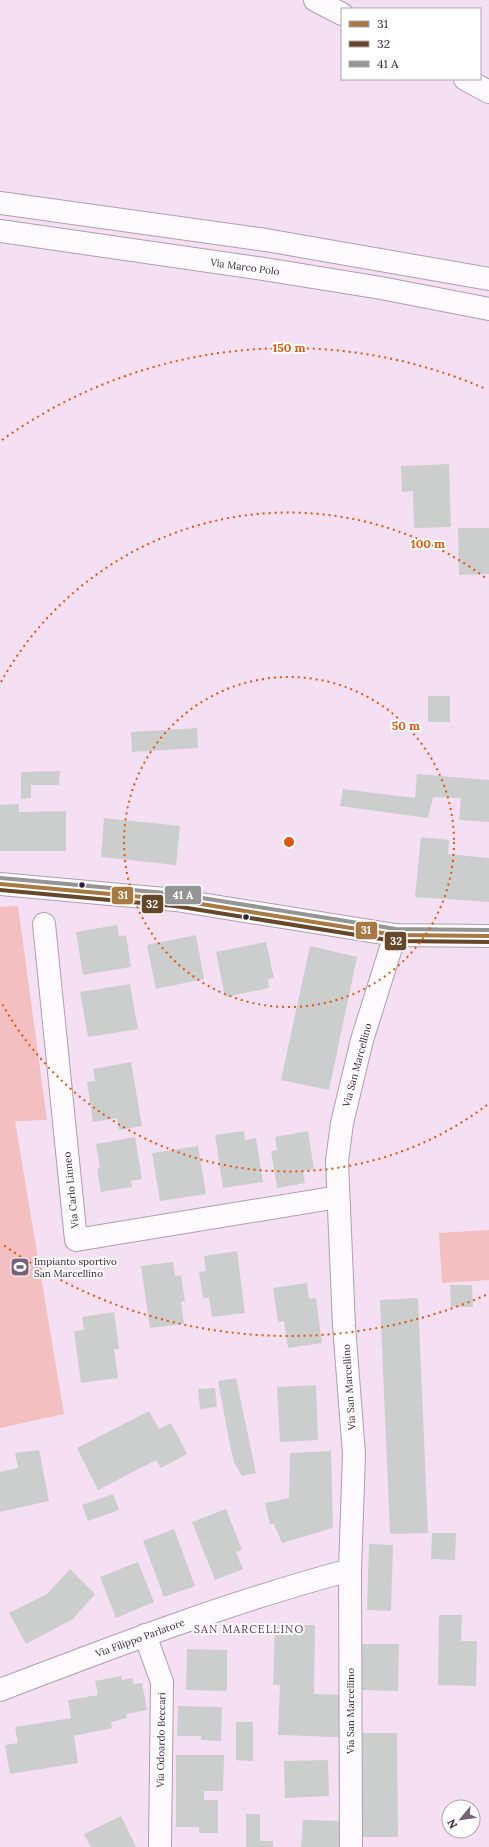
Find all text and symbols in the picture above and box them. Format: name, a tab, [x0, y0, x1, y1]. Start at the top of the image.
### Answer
legend	[341, 8, 481, 80]
text: 31	[377, 16, 388, 31]
text: 32	[377, 36, 390, 51]
text: 41 A	[377, 56, 399, 71]
street label: Via Marco Polo	[209, 256, 281, 278]
text: 150 m	[272, 340, 306, 355]
text: 100 m	[411, 536, 445, 551]
text: 50 m	[392, 718, 420, 733]
centre of rings	[282, 835, 296, 849]
unlabelled marker	[77, 880, 87, 890]
line badge: 41 A	[164, 885, 202, 905]
line badge: 31	[111, 886, 134, 905]
text: 31	[118, 888, 129, 902]
text: 41 A	[173, 888, 194, 902]
line badge: 32	[141, 894, 164, 914]
text: 32	[146, 897, 158, 911]
unlabelled marker	[241, 912, 251, 922]
line badge: 31	[355, 921, 378, 940]
text: 31	[361, 923, 372, 937]
line badge: 32	[384, 931, 407, 951]
text: 32	[390, 934, 402, 948]
street label: Via San Marcellino	[339, 1022, 374, 1109]
street label: Via Carlo Linneo	[61, 1151, 82, 1230]
place label: Impianto sportivo San Marcellino	[34, 1255, 117, 1280]
sports icon: Impianto sportivo San Marcellino	[9, 1256, 31, 1278]
street label: Via San Marcellino	[340, 1344, 359, 1431]
street label: Via Filippo Parlatore	[93, 1616, 187, 1660]
district label: SAN MARCELLINO	[194, 1622, 304, 1636]
street label: Via San Marcellino	[344, 1668, 357, 1755]
street label: Via Odoardo Beccari	[154, 1692, 168, 1789]
north arrow	[441, 1799, 481, 1839]
text: N	[444, 1816, 460, 1831]

